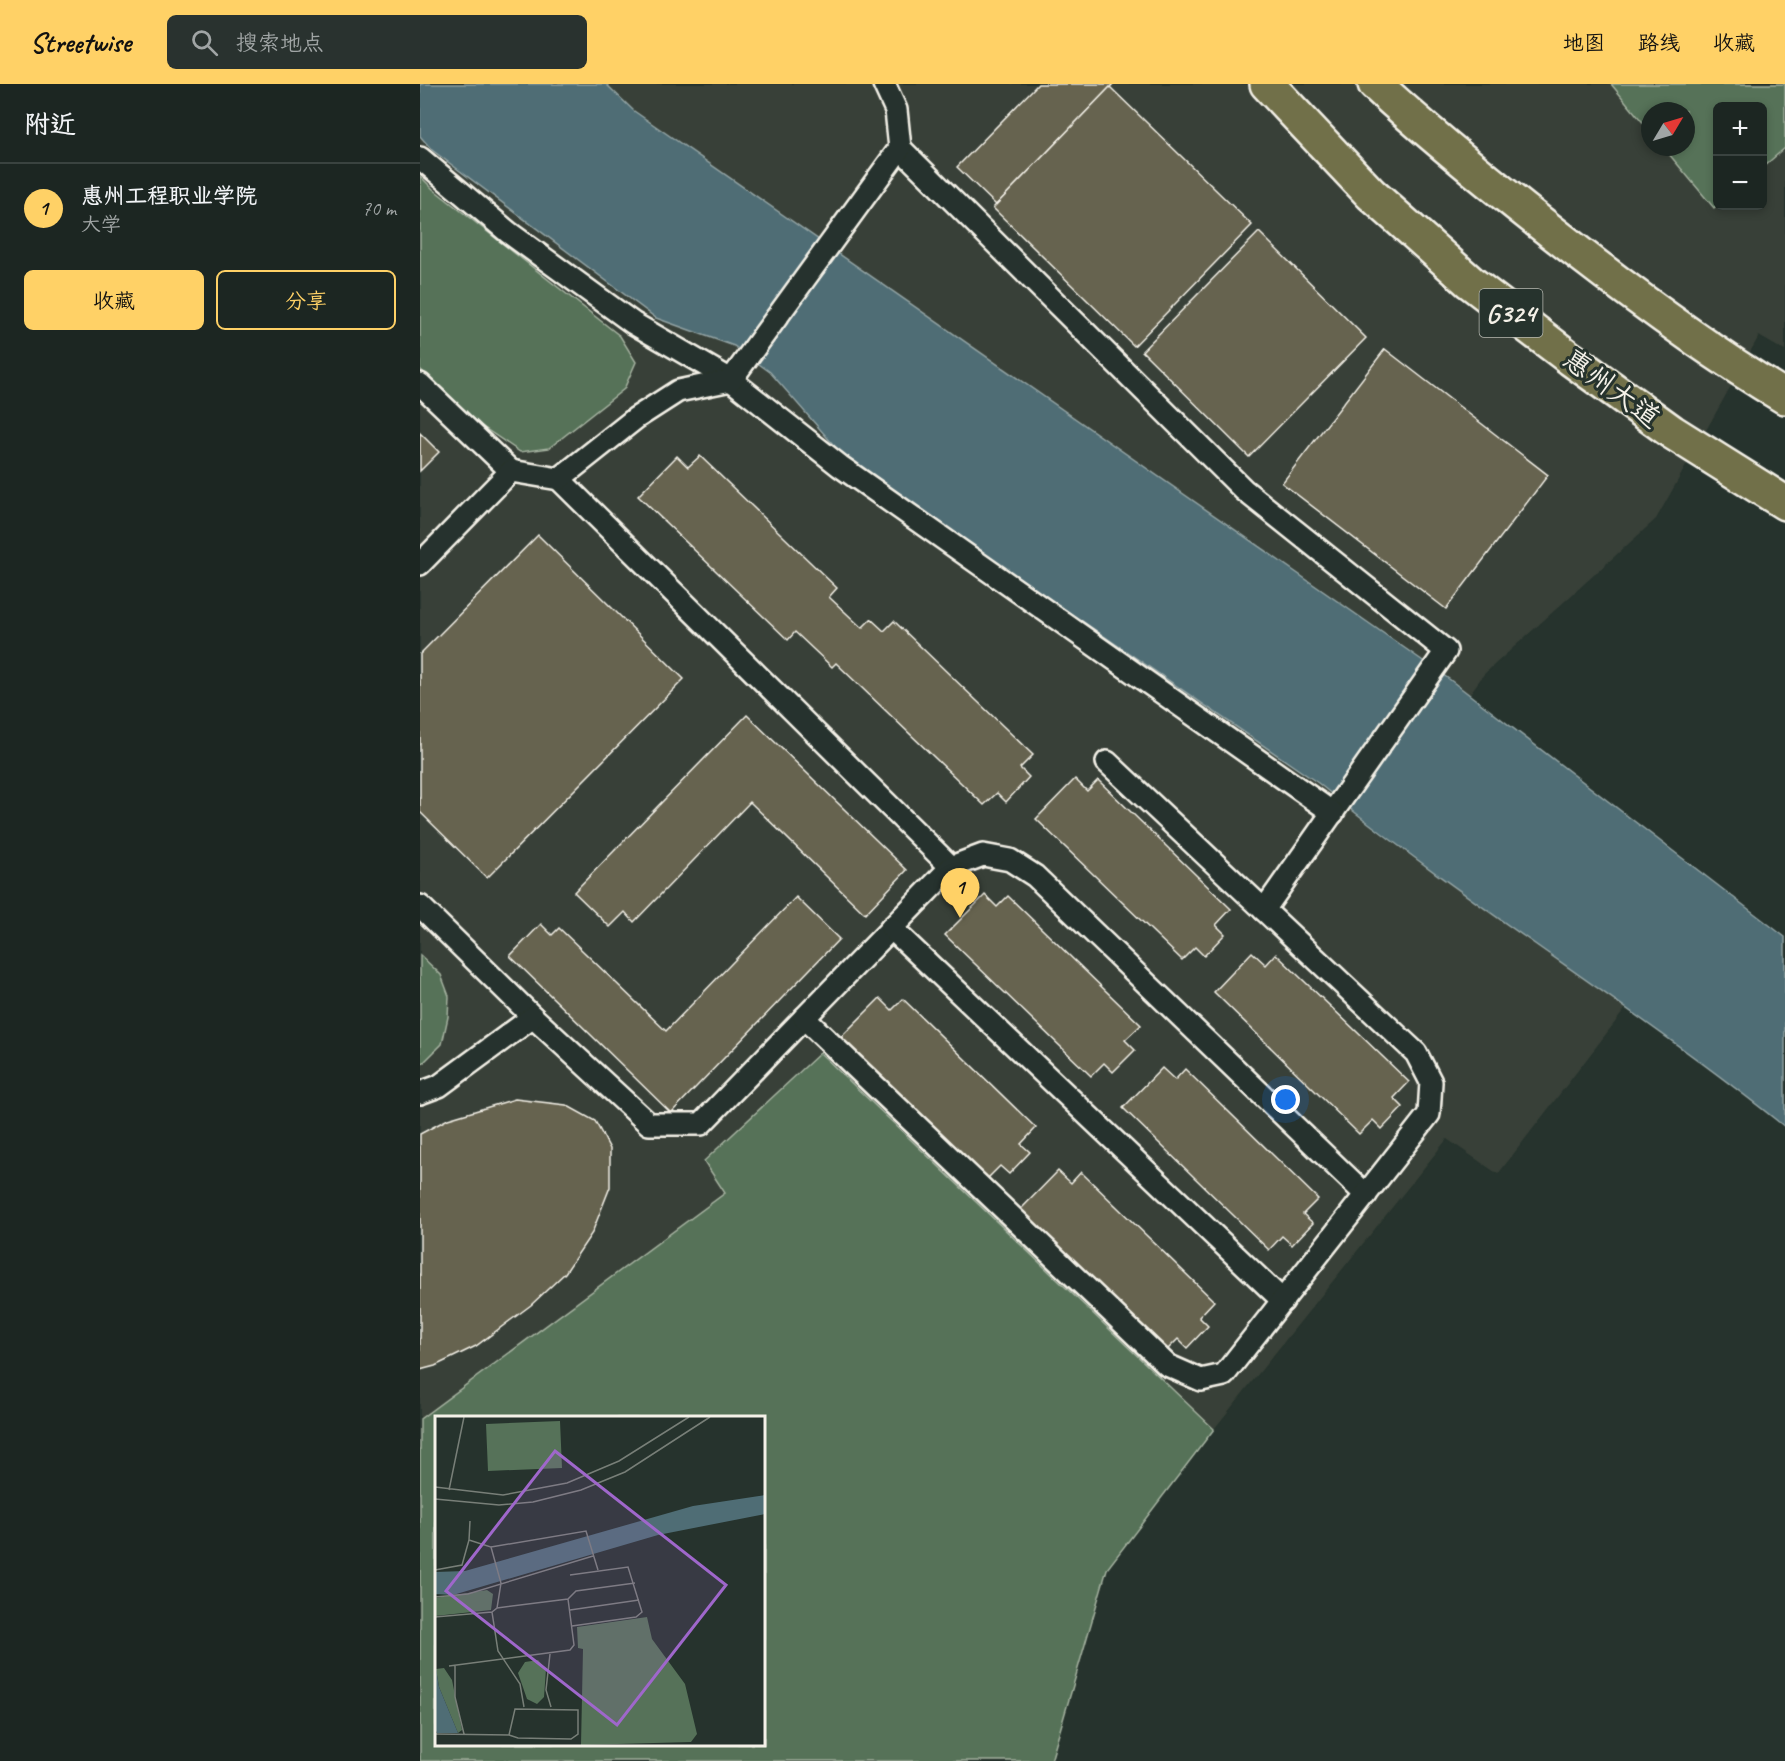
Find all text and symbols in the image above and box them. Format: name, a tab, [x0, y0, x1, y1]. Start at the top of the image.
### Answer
search box	[167, 15, 587, 69]
text: Streetwise	[30, 25, 131, 60]
icon: search	[188, 26, 221, 59]
text: 搜索地点	[236, 29, 324, 57]
text: 地图	[1563, 30, 1605, 56]
text: 路线	[1638, 30, 1680, 56]
text: 收藏	[1713, 30, 1755, 56]
north arrow	[1641, 102, 1695, 156]
map controls	[1713, 102, 1767, 210]
button: +	[1713, 102, 1767, 156]
text: 附近	[24, 108, 76, 141]
button: −	[1713, 156, 1767, 210]
text: 惠州工程职业学院	[81, 182, 257, 210]
text: 1	[39, 196, 48, 221]
text: 70 m	[362, 196, 396, 221]
text: 大学	[81, 212, 121, 237]
button: 收藏	[24, 270, 204, 330]
button: 分享	[216, 270, 396, 330]
road number: G324	[1480, 289, 1542, 337]
street label: 惠州大道	[1556, 341, 1668, 435]
pin: 1	[940, 868, 980, 918]
your location	[1271, 1085, 1300, 1114]
inset map	[435, 1416, 765, 1746]

